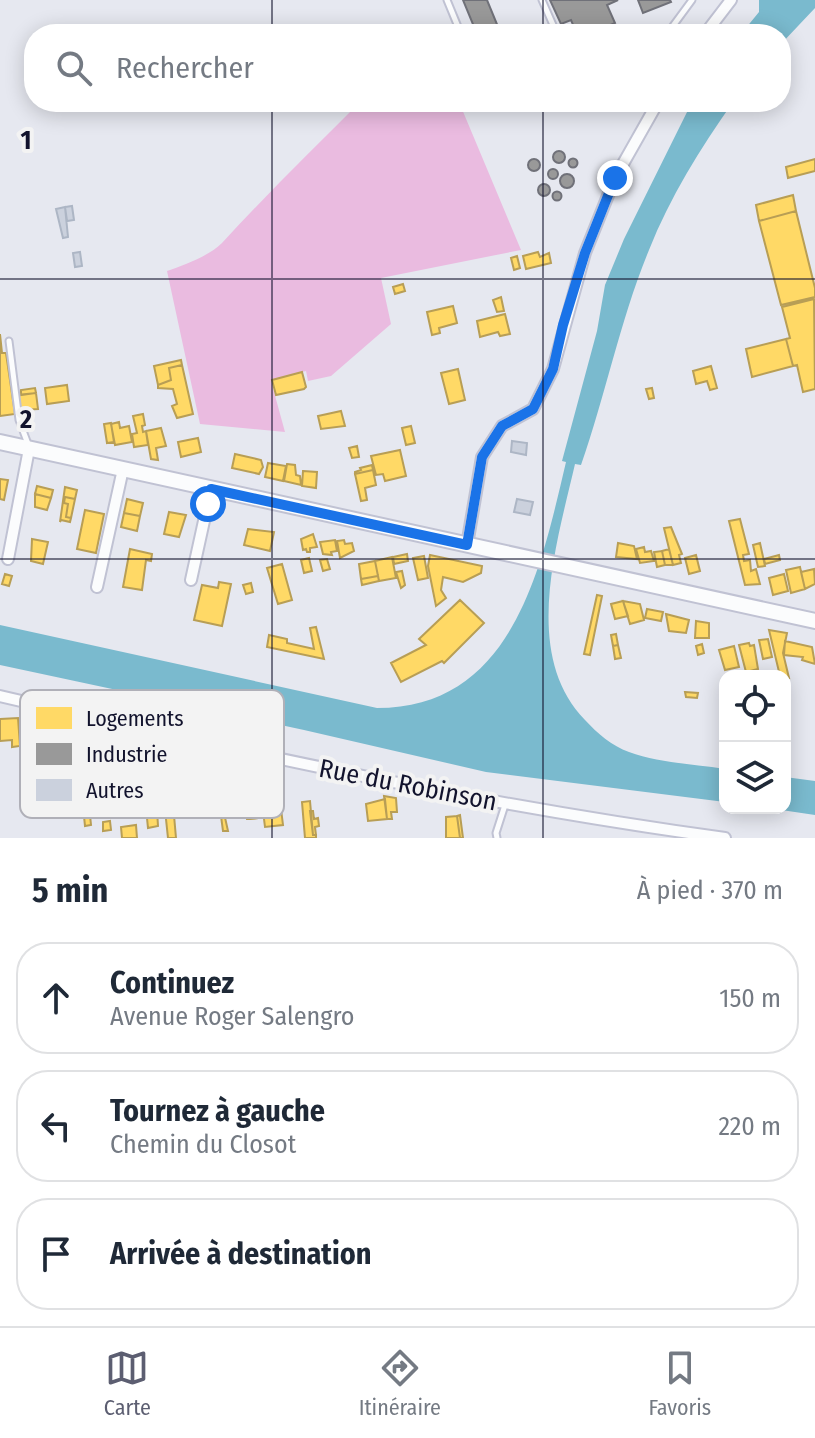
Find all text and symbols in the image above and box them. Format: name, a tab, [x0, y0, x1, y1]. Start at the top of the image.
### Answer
search box	[24, 24, 791, 112]
icon: search	[52, 46, 96, 90]
text: Rechercher	[116, 50, 254, 86]
text: 1	[21, 125, 32, 156]
route end	[597, 160, 633, 196]
text: 2	[19, 404, 32, 435]
route start	[190, 486, 226, 522]
map controls	[719, 670, 791, 814]
button: locate	[719, 670, 791, 742]
legend	[20, 690, 284, 818]
text: Logements	[86, 705, 184, 732]
text: Industrie	[86, 741, 167, 768]
button: layers	[719, 742, 791, 814]
street label: Rue du Robinson	[317, 753, 499, 817]
text: Autres	[86, 777, 144, 804]
text: 5 min	[32, 870, 108, 911]
text: À pied · 370 m	[637, 875, 783, 906]
text: Continuez	[110, 965, 234, 1001]
icon: ahead	[34, 976, 78, 1020]
text: 150 m	[719, 983, 781, 1014]
text: Avenue Roger Salengro	[110, 1001, 354, 1032]
text: Tournez à gauche	[110, 1093, 325, 1129]
icon: left	[34, 1104, 78, 1148]
text: 220 m	[718, 1111, 781, 1142]
text: Chemin du Closot	[110, 1129, 296, 1160]
icon: arrive	[34, 1232, 78, 1276]
text: Arrivée à destination	[110, 1236, 371, 1272]
tab: Carte	[104, 1346, 151, 1421]
tab: Itinéraire	[359, 1346, 441, 1421]
tab: Favoris	[649, 1346, 711, 1421]

